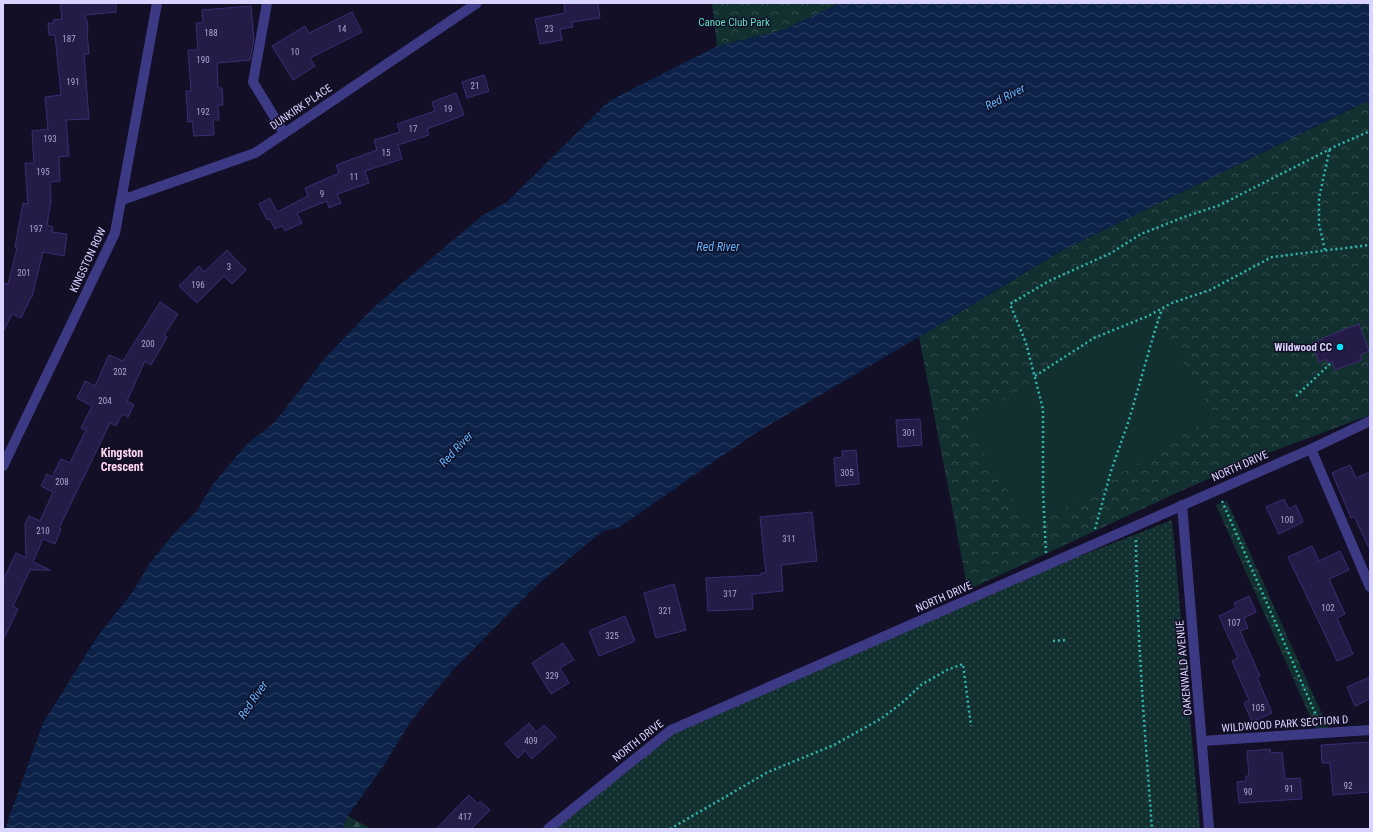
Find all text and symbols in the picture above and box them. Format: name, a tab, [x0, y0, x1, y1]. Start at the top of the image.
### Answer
park label: Canoe Club Park	[698, 16, 770, 29]
house number: 14	[338, 24, 347, 34]
house number: 23	[545, 24, 553, 34]
house number: 188	[204, 28, 218, 38]
house number: 187	[62, 34, 76, 44]
house number: 10	[291, 47, 299, 57]
house number: 190	[196, 55, 210, 65]
house number: 191	[66, 77, 80, 87]
street label: DUNKIRK PLACE	[268, 81, 335, 132]
house number: 21	[471, 81, 479, 91]
water label: Red River	[983, 81, 1028, 113]
house number: 19	[444, 104, 452, 114]
house number: 192	[196, 107, 210, 117]
house number: 17	[409, 124, 418, 134]
house number: 193	[43, 134, 57, 144]
house number: 15	[382, 148, 391, 158]
house number: 195	[36, 167, 50, 177]
house number: 11	[350, 172, 358, 182]
house number: 9	[320, 189, 324, 199]
house number: 197	[29, 224, 43, 234]
street label: KINGSTON ROW	[67, 225, 109, 295]
water label: Red River	[697, 240, 740, 254]
house number: 3	[227, 262, 231, 272]
house number: 201	[17, 268, 31, 278]
house number: 196	[191, 280, 205, 290]
house number: 200	[141, 339, 155, 349]
place label: Wildwood CC	[1274, 341, 1332, 354]
marker: Wildwood CC	[1335, 342, 1345, 352]
house number: 202	[113, 367, 127, 377]
house number: 204	[98, 396, 112, 406]
water label: Red River	[436, 428, 476, 469]
house number: 301	[902, 428, 916, 438]
district label: Kingston Crescent	[101, 446, 144, 474]
street label: NORTH DRIVE	[1210, 448, 1271, 484]
house number: 305	[840, 468, 854, 478]
house number: 208	[55, 477, 69, 487]
house number: 100	[1280, 515, 1294, 525]
house number: 210	[36, 526, 50, 536]
house number: 311	[782, 534, 796, 544]
street label: NORTH DRIVE	[914, 579, 975, 615]
house number: 317	[723, 589, 737, 599]
house number: 102	[1321, 603, 1335, 613]
house number: 321	[658, 606, 672, 616]
house number: 107	[1227, 618, 1241, 628]
street label: OAKENWALD AVENUE	[1173, 619, 1195, 716]
house number: 325	[605, 631, 619, 641]
house number: 329	[545, 671, 559, 681]
water label: Red River	[235, 678, 271, 722]
house number: 105	[1251, 703, 1265, 713]
street label: WILDWOOD PARK SECTION D	[1221, 713, 1349, 735]
street label: NORTH DRIVE	[610, 717, 666, 765]
house number: 409	[524, 736, 538, 746]
house number: 92	[1344, 781, 1353, 791]
house number: 91	[1285, 784, 1293, 794]
house number: 90	[1244, 787, 1252, 797]
house number: 417	[458, 812, 472, 822]

